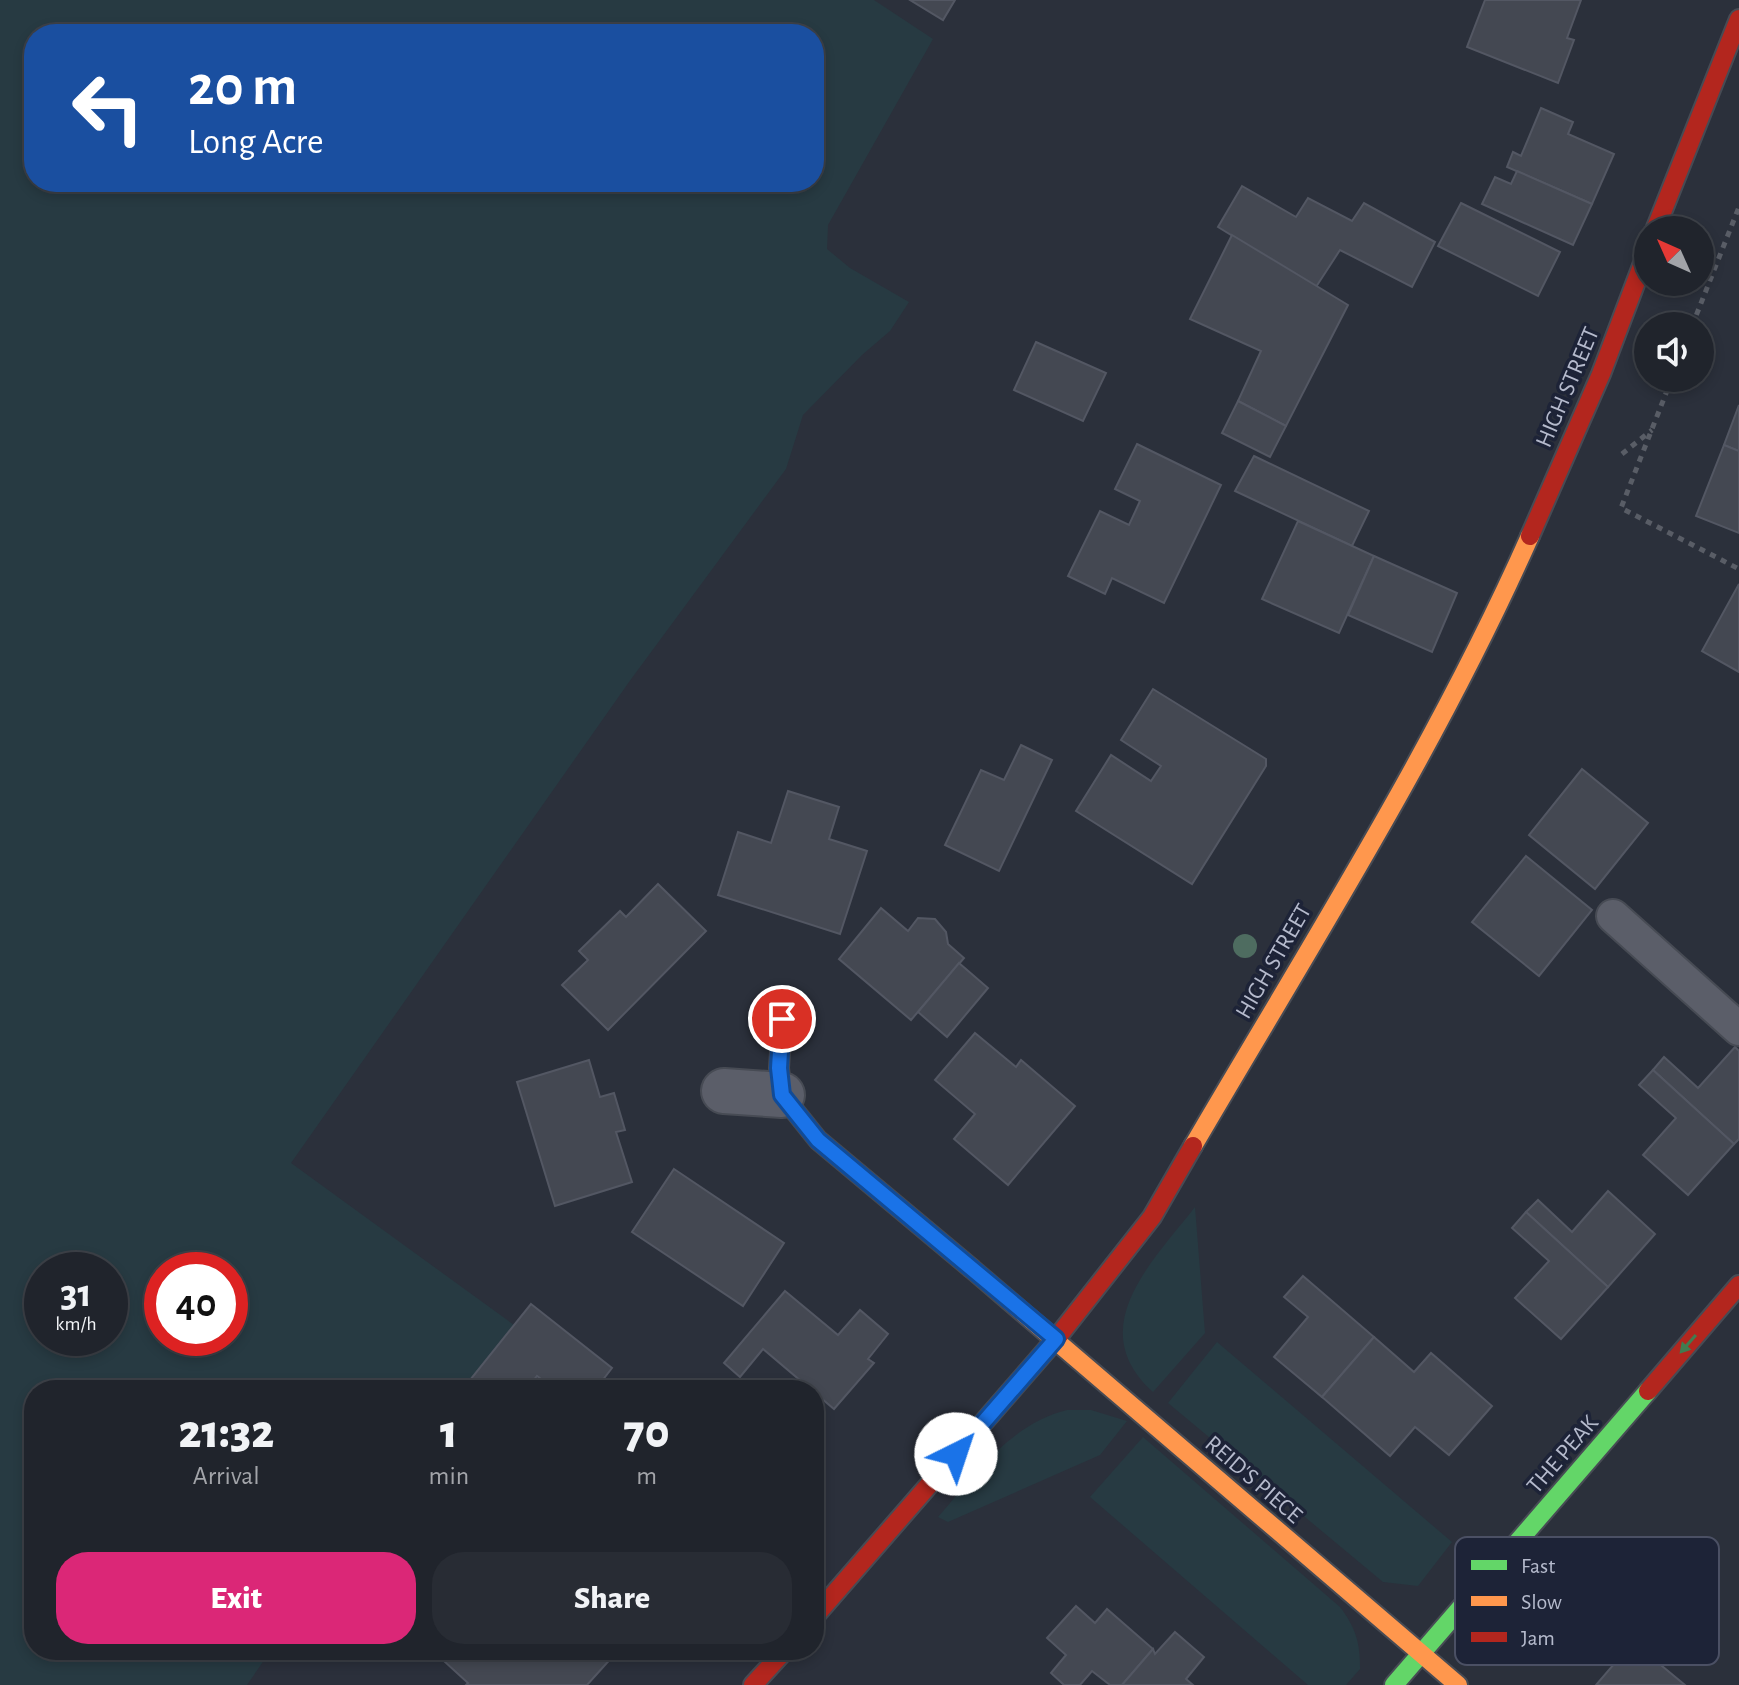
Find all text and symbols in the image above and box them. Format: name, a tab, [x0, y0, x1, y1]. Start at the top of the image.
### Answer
icon: left	[56, 56, 160, 160]
text: 20 m	[188, 59, 297, 115]
text: Long Acre	[188, 124, 324, 160]
north arrow	[1634, 216, 1714, 296]
map controls	[1634, 216, 1714, 392]
button: sound	[1634, 312, 1714, 392]
street label: HIGH STREET	[1532, 324, 1604, 451]
street label: HIGH STREET	[1231, 900, 1316, 1023]
pin	[748, 985, 816, 1053]
icon: arrive	[760, 997, 804, 1041]
speed limit sign: 40	[144, 1252, 248, 1356]
text: 31	[60, 1274, 92, 1314]
text: km/h	[55, 1314, 97, 1334]
one-way arrow	[1680, 1334, 1697, 1354]
text: 21:32	[178, 1409, 274, 1457]
text: 1	[440, 1409, 458, 1457]
text: 70	[624, 1409, 670, 1457]
street label: THE PEAK	[1523, 1410, 1603, 1498]
position arrow	[914, 1412, 998, 1496]
street label: REID'S PIECE	[1200, 1431, 1307, 1528]
text: Arrival	[193, 1463, 260, 1489]
text: min	[429, 1463, 469, 1489]
text: m	[636, 1463, 657, 1489]
legend	[1455, 1537, 1719, 1665]
button: Exit	[56, 1552, 416, 1644]
button: Share	[432, 1552, 792, 1644]
text: Fast	[1521, 1555, 1555, 1577]
text: Slow	[1521, 1591, 1562, 1613]
text: Jam	[1521, 1627, 1555, 1649]

